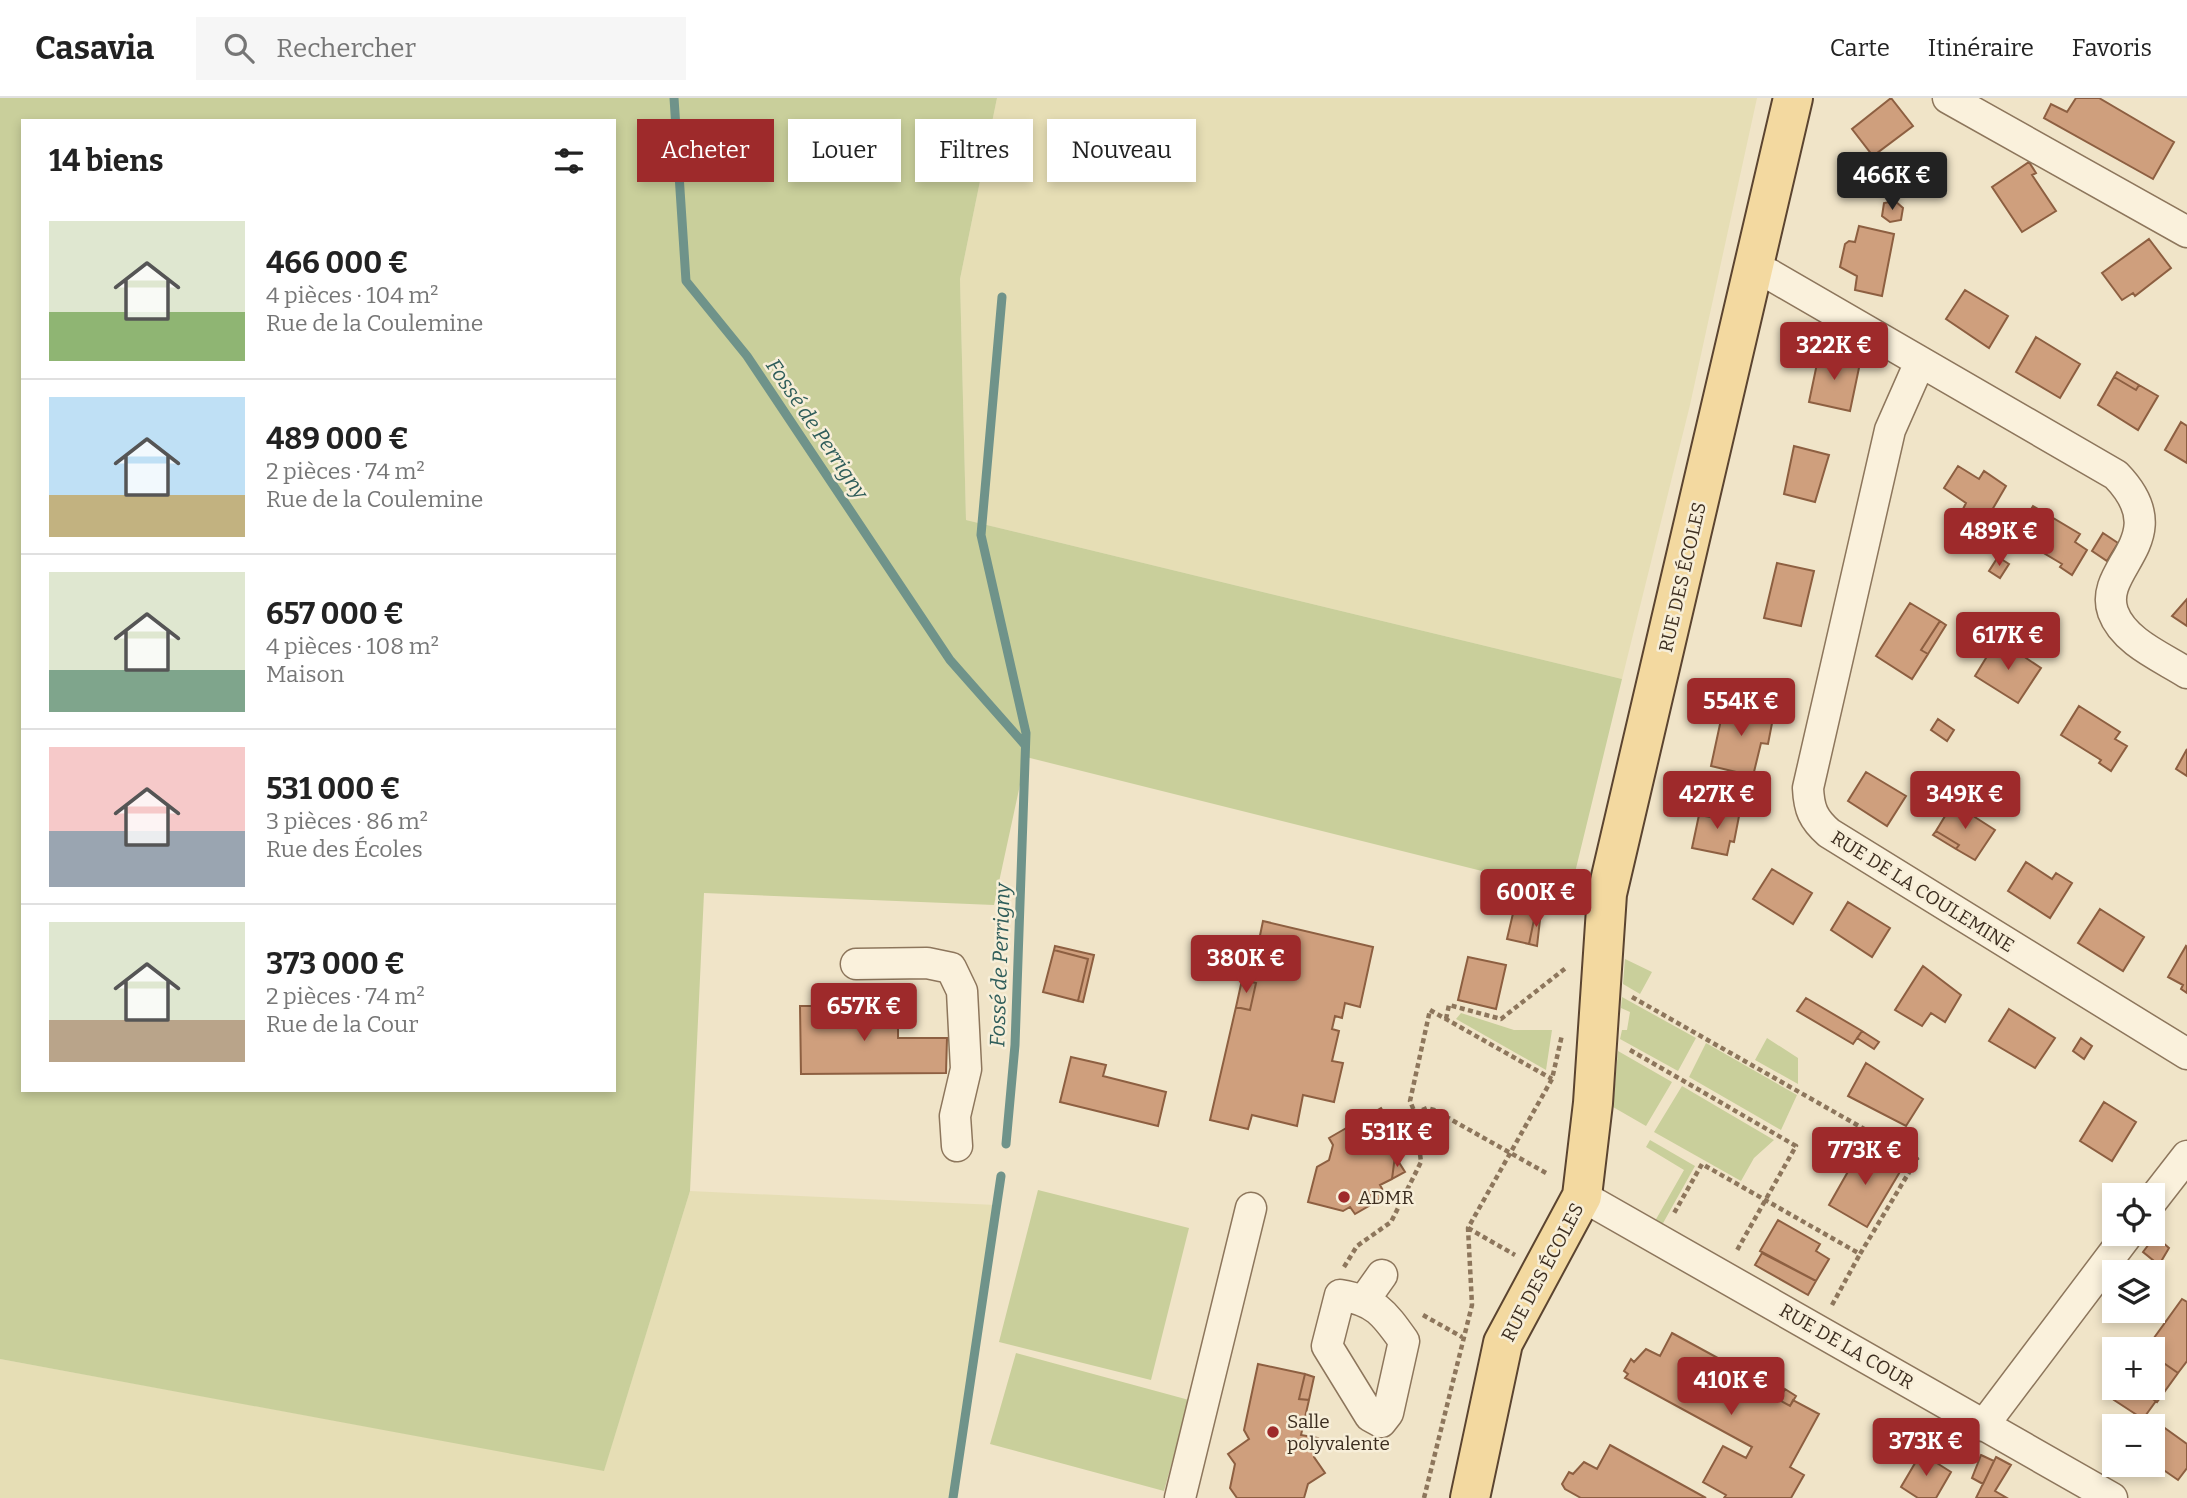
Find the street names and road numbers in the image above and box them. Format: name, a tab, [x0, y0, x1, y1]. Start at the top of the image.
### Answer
street label: RUE DES ÉCOLES	[1654, 500, 1711, 654]
street label: RUE DE LA COULEMINE	[1827, 826, 2018, 957]
street label: RUE DES ÉCOLES	[1496, 1199, 1589, 1345]
street label: RUE DE LA COUR	[1776, 1299, 1918, 1394]

